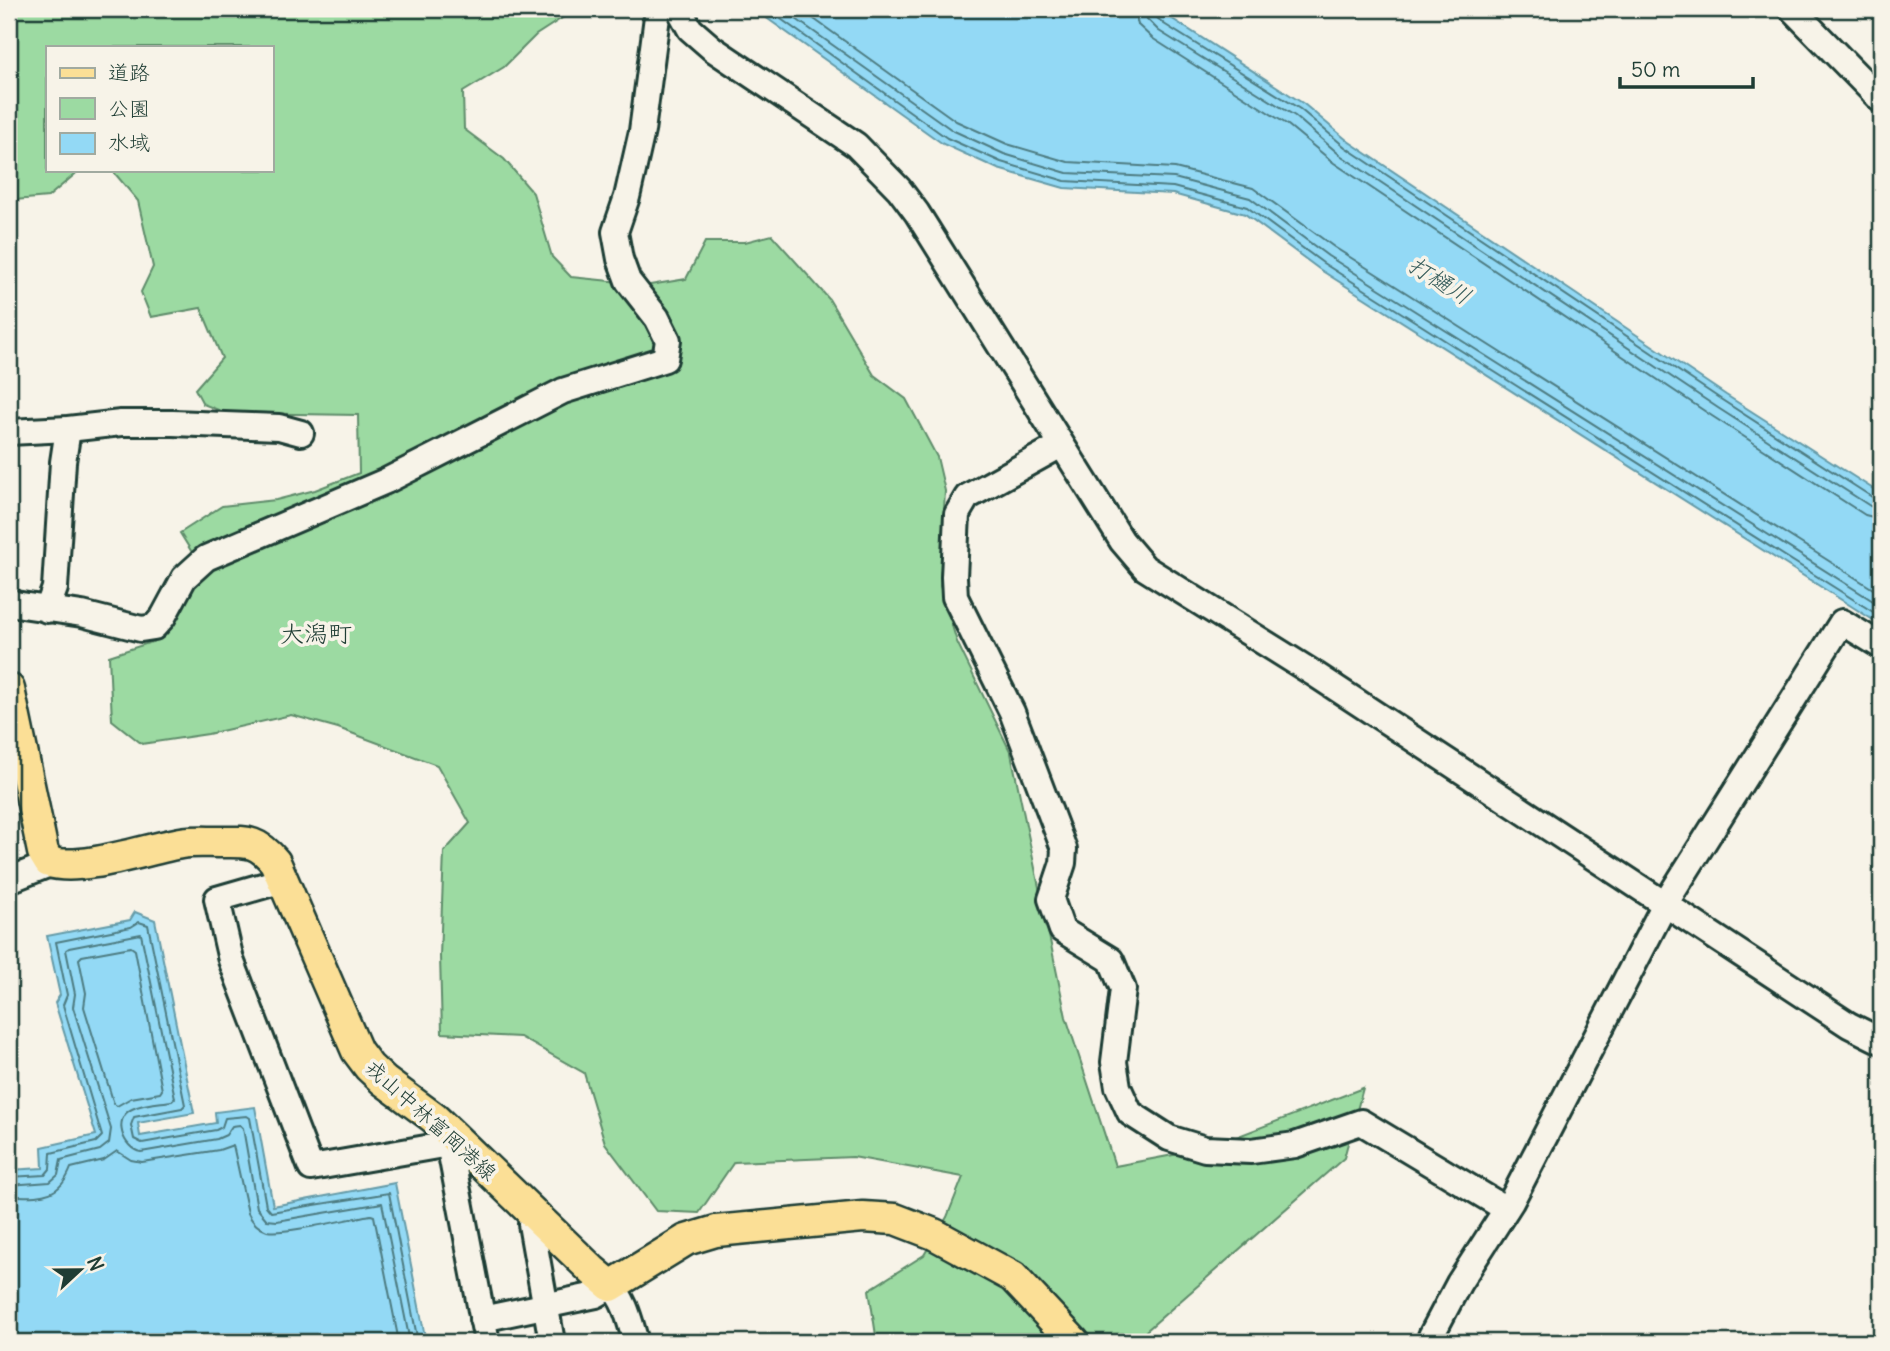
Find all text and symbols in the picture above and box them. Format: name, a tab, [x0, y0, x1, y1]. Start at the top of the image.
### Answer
legend	[46, 46, 273, 172]
scale bar	[1620, 46, 1754, 90]
text: 50 m	[1631, 56, 1680, 83]
text: 道路	[108, 59, 150, 86]
text: 公園	[108, 95, 150, 122]
text: 水域	[108, 129, 150, 156]
water label: 打樋川	[1403, 249, 1477, 311]
district label: 大潟町	[280, 618, 352, 648]
street label: 戎山中林富岡港線	[360, 1054, 502, 1186]
north arrow	[46, 1236, 116, 1306]
text: N	[82, 1253, 109, 1274]

